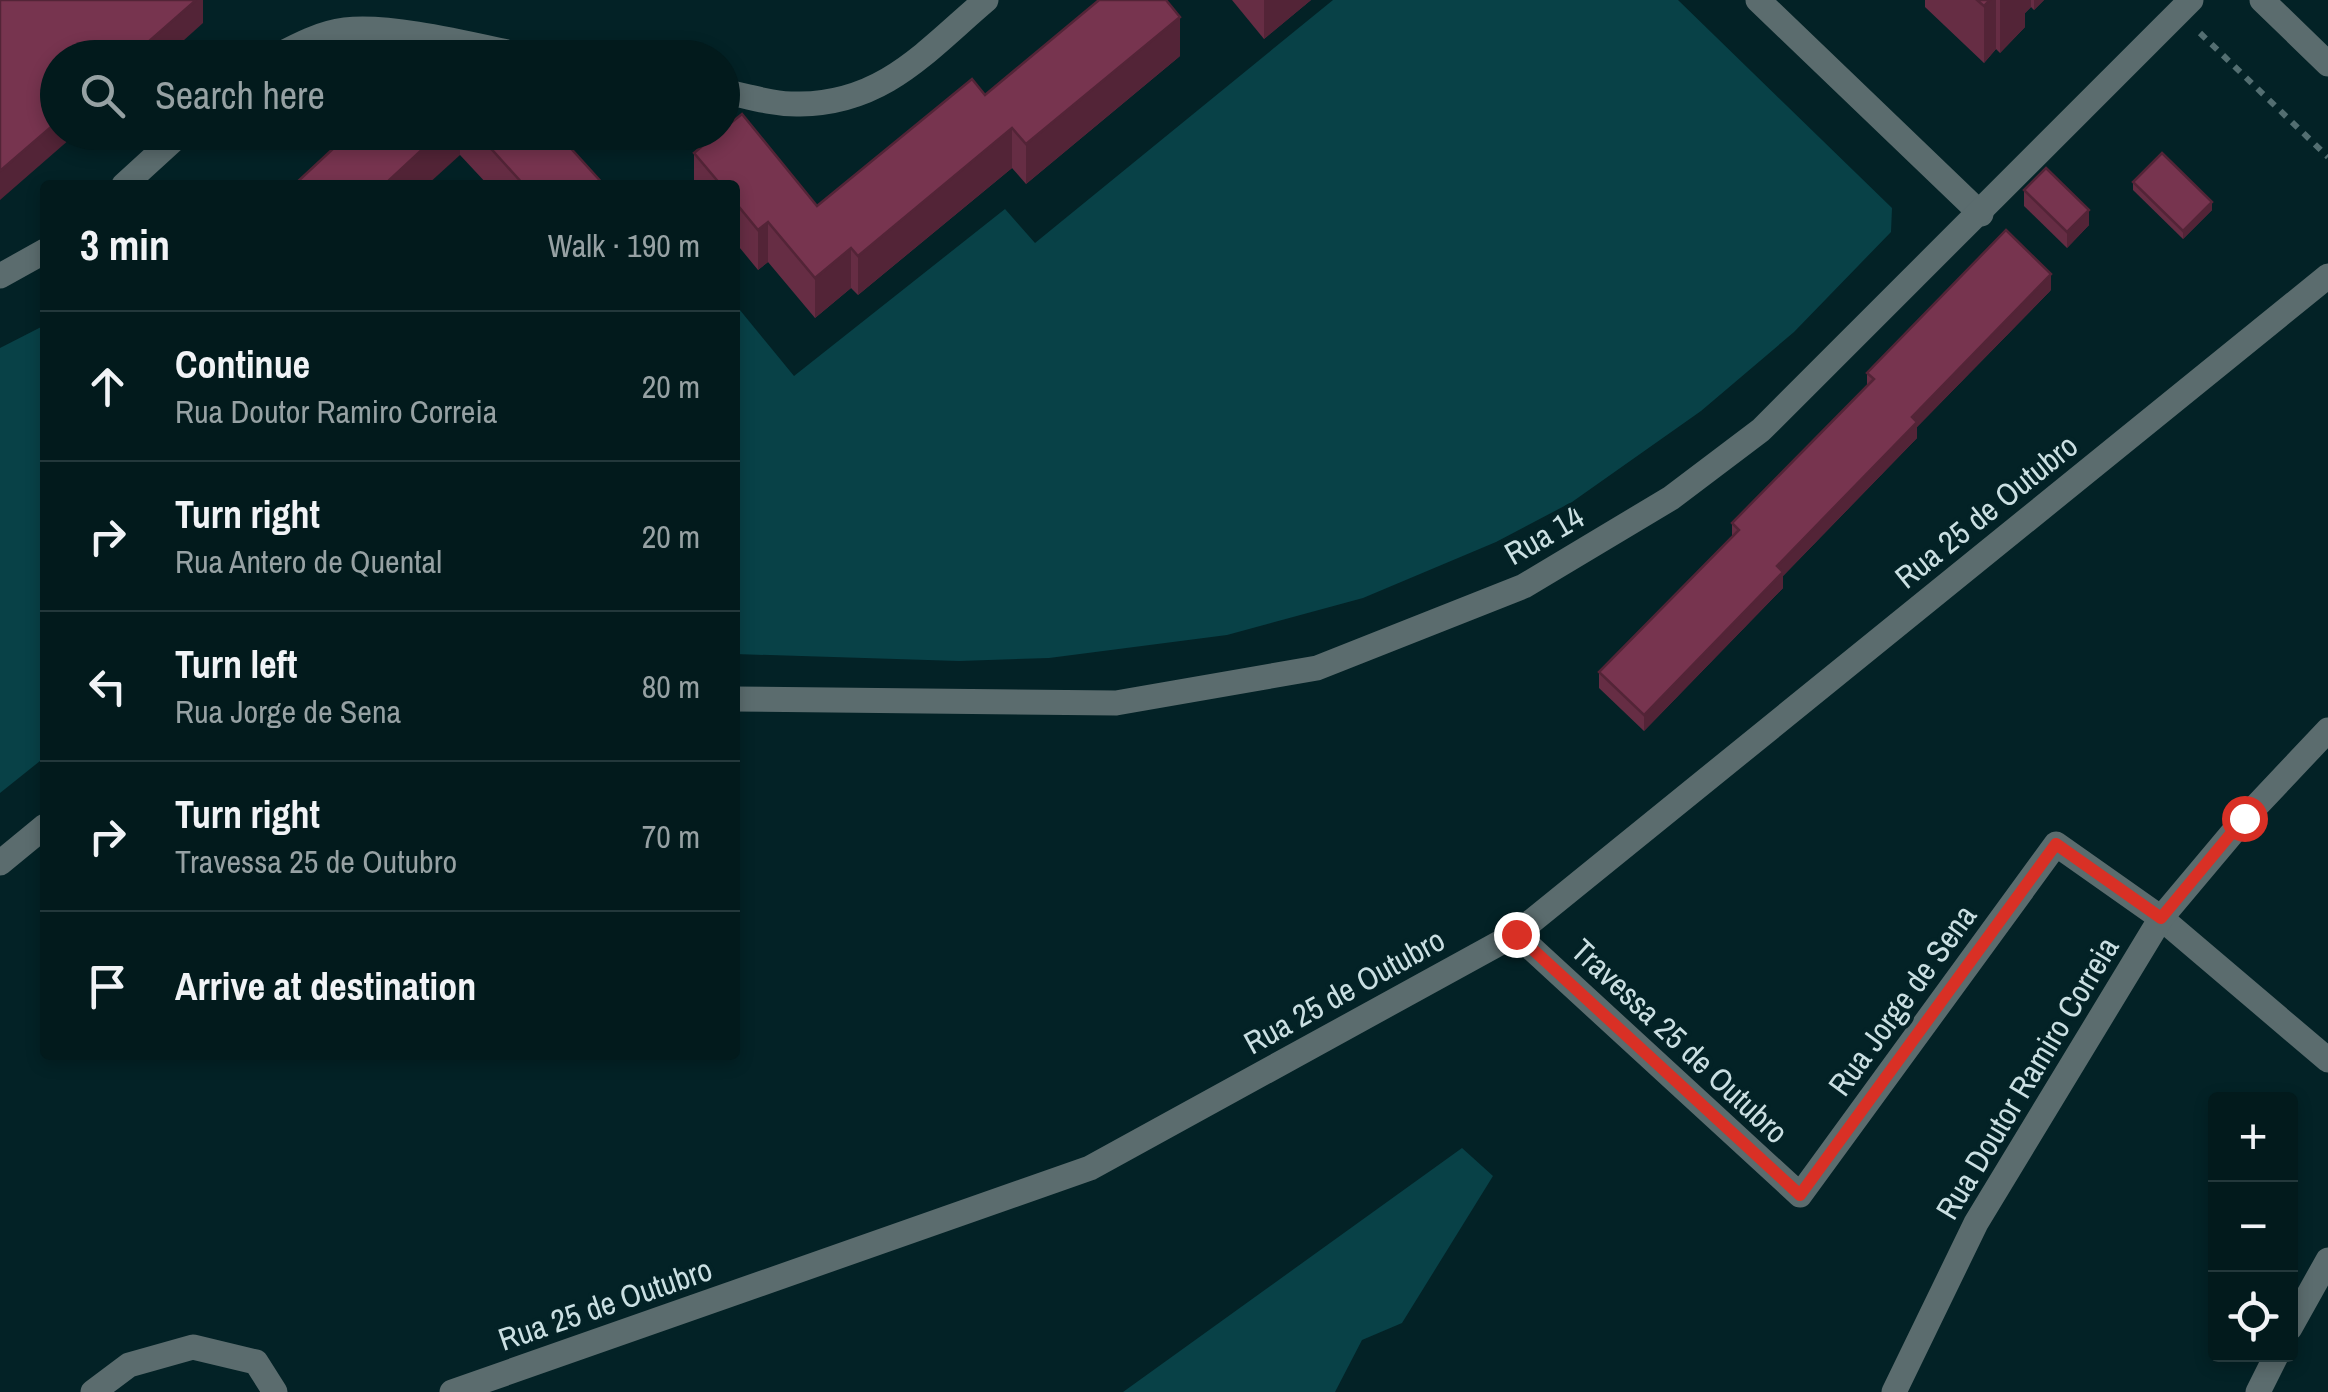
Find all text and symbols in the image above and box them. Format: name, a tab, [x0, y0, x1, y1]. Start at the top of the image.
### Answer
search box	[40, 40, 740, 150]
icon: search	[75, 68, 130, 123]
text: Search here	[155, 70, 325, 121]
text: 3 min	[80, 217, 170, 273]
text: Walk · 190 m	[548, 224, 700, 267]
text: Continue	[175, 339, 310, 390]
icon: ahead	[80, 359, 135, 414]
text: 20 m	[642, 365, 700, 408]
text: Rua Doutor Ramiro Correia	[175, 390, 497, 433]
street label: Rua 25 de Outubro	[1886, 424, 2086, 598]
text: Turn right	[175, 489, 320, 540]
street label: Rua 14	[1497, 495, 1591, 575]
icon: right	[80, 509, 135, 564]
text: 20 m	[642, 515, 700, 558]
text: Rua Antero de Quental	[175, 540, 442, 583]
text: Turn left	[175, 639, 297, 690]
icon: left	[80, 659, 135, 714]
text: 80 m	[642, 665, 700, 708]
text: Rua Jorge de Sena	[175, 690, 401, 733]
text: Turn right	[175, 789, 320, 840]
route start	[2222, 796, 2268, 842]
icon: right	[80, 809, 135, 864]
text: 70 m	[642, 815, 700, 858]
text: Travessa 25 de Outubro	[175, 840, 457, 883]
street label: Rua Jorge de Sena	[1818, 896, 1986, 1104]
route end	[1494, 912, 1540, 958]
street label: Rua 25 de Outubro	[1236, 918, 1452, 1064]
street label: Rua Doutor Ramiro Correia	[1926, 928, 2129, 1227]
street label: Travessa 25 de Outubro	[1562, 929, 1798, 1153]
icon: arrive	[80, 959, 135, 1014]
text: Arrive at destination	[175, 961, 476, 1012]
map controls	[2208, 1092, 2298, 1362]
button: +	[2208, 1092, 2298, 1182]
button: −	[2208, 1182, 2298, 1272]
street label: Rua 25 de Outubro	[492, 1247, 718, 1361]
button: locate	[2208, 1272, 2298, 1362]

